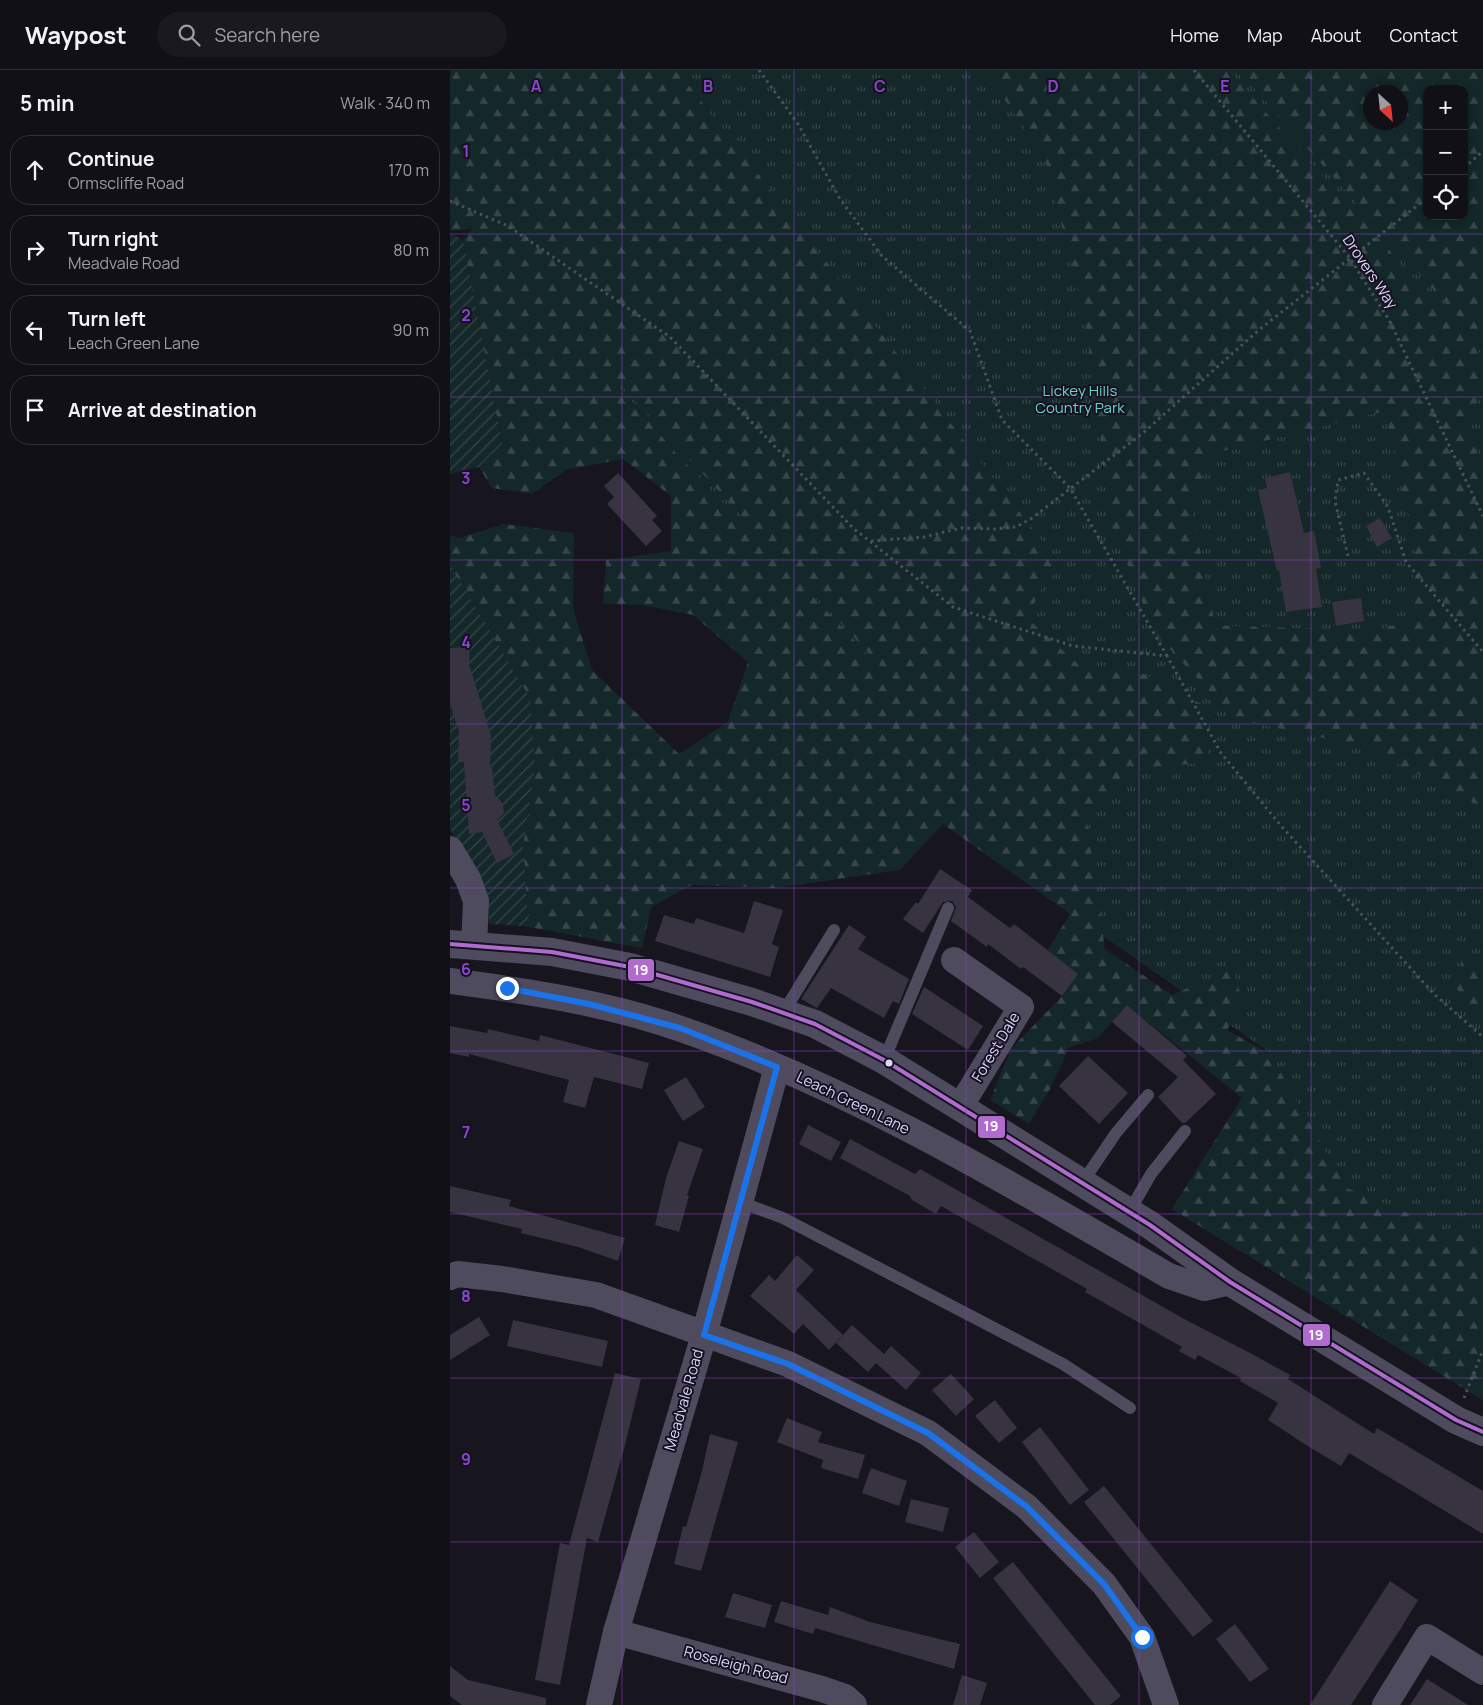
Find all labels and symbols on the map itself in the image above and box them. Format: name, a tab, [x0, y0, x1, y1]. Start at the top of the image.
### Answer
text: A	[531, 75, 542, 97]
text: B	[703, 75, 713, 97]
text: C	[874, 75, 886, 97]
text: D	[1047, 75, 1059, 97]
text: E	[1220, 75, 1230, 97]
north arrow	[1363, 85, 1408, 130]
text: 1	[462, 140, 470, 162]
street label: Drovers Way	[1338, 231, 1403, 313]
text: 2	[461, 304, 471, 326]
park label: Lickey Hills Country Park	[1035, 380, 1125, 418]
text: 3	[461, 467, 471, 489]
text: 4	[461, 631, 471, 653]
text: 5	[461, 794, 471, 816]
text: 6	[461, 958, 471, 980]
line badge: 19	[627, 958, 655, 982]
text: 19	[634, 960, 648, 979]
route end	[496, 977, 519, 1000]
street label: Forest Dale	[967, 1008, 1025, 1085]
unlabelled marker	[884, 1058, 894, 1068]
street label: Leach Green Lane	[793, 1066, 914, 1139]
line badge: 19	[977, 1115, 1006, 1139]
text: 19	[984, 1116, 998, 1135]
text: 7	[462, 1121, 470, 1143]
text: 8	[461, 1285, 471, 1307]
line badge: 19	[1302, 1323, 1331, 1347]
text: 19	[1309, 1325, 1323, 1344]
street label: Meadvale Road	[659, 1347, 708, 1453]
text: 9	[461, 1448, 471, 1470]
route start	[1131, 1626, 1154, 1649]
street label: Roseleigh Road	[682, 1641, 791, 1689]

